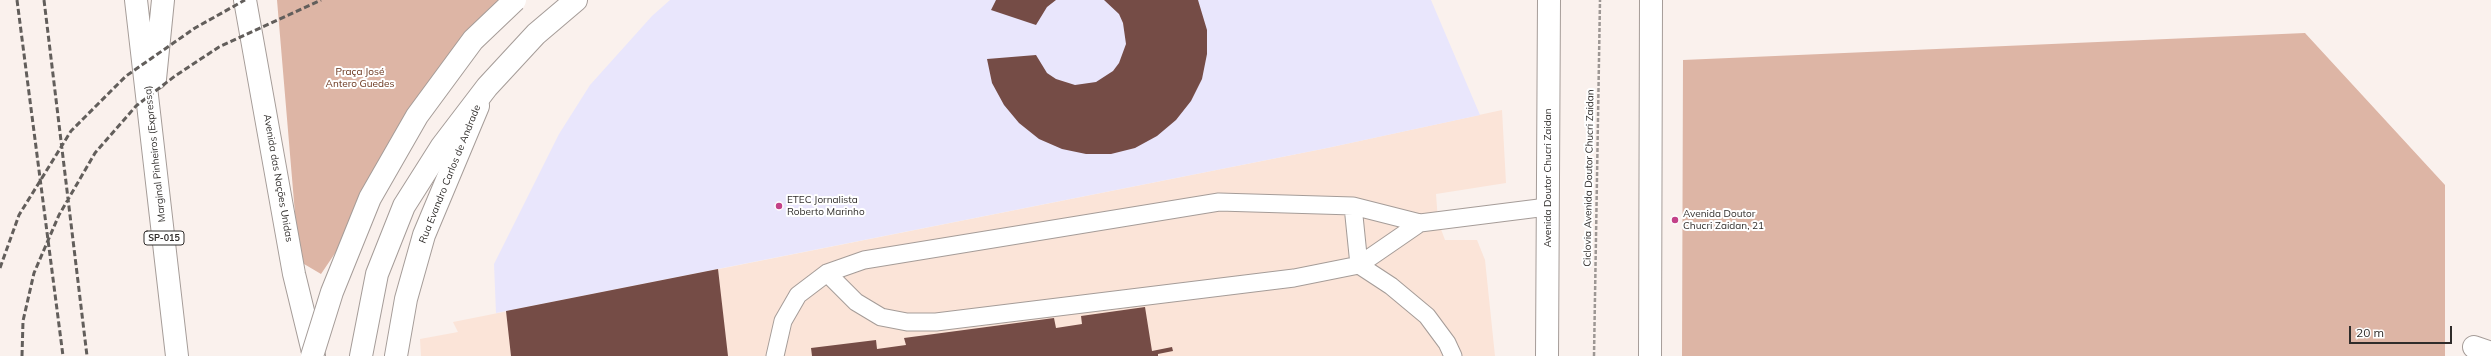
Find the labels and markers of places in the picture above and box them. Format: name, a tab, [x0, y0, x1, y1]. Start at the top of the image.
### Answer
place label: ETEC Jornalista Roberto Marinho	[787, 194, 865, 218]
marker: ETEC Jornalista Roberto Marinho	[774, 201, 784, 211]
place label: Avenida Doutor Chucri Zaidan, 21	[1683, 208, 1764, 232]
marker: Avenida Doutor Chucri Zaidan, 21	[1670, 215, 1680, 225]

